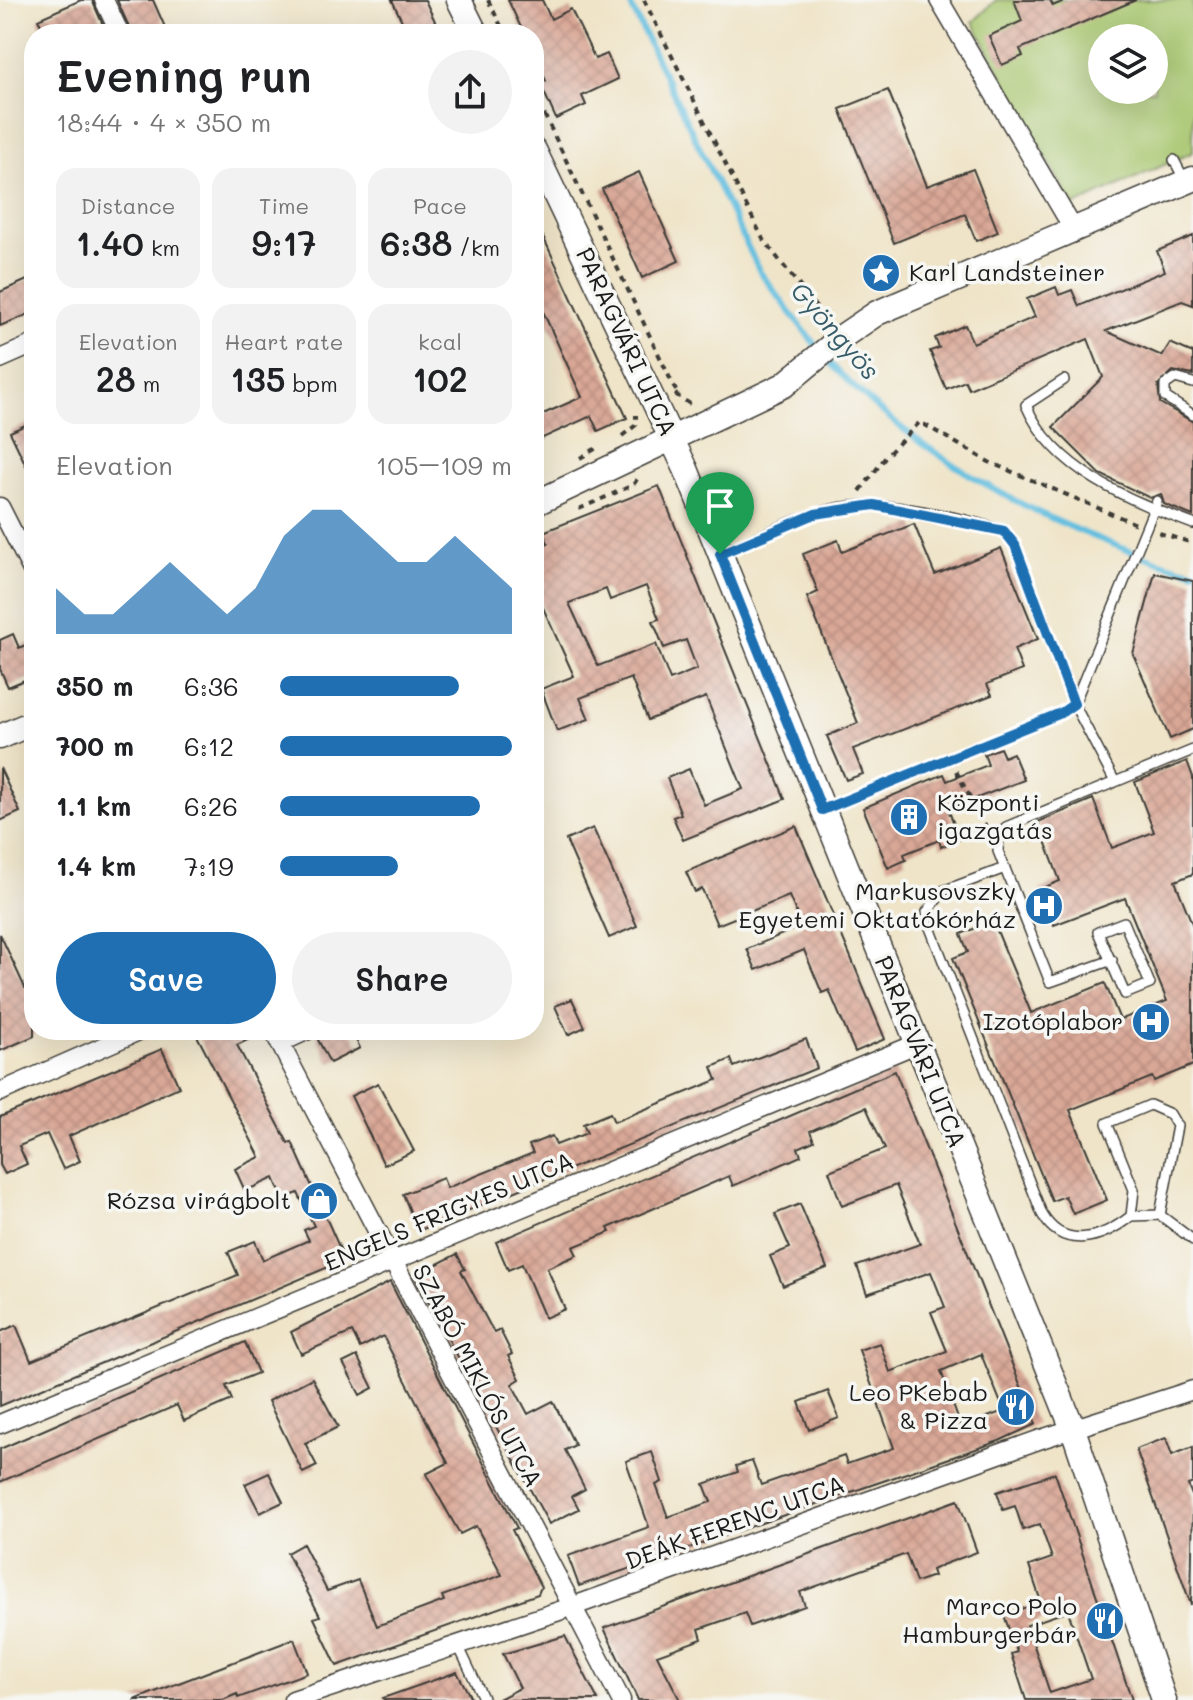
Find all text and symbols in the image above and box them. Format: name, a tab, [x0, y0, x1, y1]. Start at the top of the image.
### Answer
map controls	[1088, 24, 1168, 104]
button: layers	[1088, 24, 1168, 104]
text: Evening run	[56, 46, 311, 103]
button: share	[428, 50, 512, 134]
text: 18:44 · 4 × 350 m	[56, 105, 271, 139]
text: Distance	[81, 191, 175, 220]
text: Time	[259, 191, 309, 220]
text: Pace	[413, 191, 467, 220]
text: 1.40	[76, 220, 144, 265]
text: 9:17	[251, 220, 317, 265]
text: 6:38	[380, 220, 452, 265]
text: km	[144, 233, 180, 262]
text: /km	[452, 233, 500, 262]
street label: PARAGVÁRI UTCA	[570, 242, 685, 440]
place icon: Karl Landsteiner	[860, 252, 902, 294]
place label: Karl Landsteiner	[909, 256, 1105, 287]
water label: Gyöngyös	[784, 274, 888, 387]
text: Elevation	[79, 327, 177, 356]
text: Heart rate	[225, 327, 343, 356]
text: kcal	[418, 327, 462, 356]
text: 28	[96, 356, 136, 401]
text: 135	[230, 356, 286, 401]
text: 102	[412, 356, 468, 401]
text: m	[136, 369, 160, 398]
text: bpm	[286, 369, 338, 398]
text: Elevation	[56, 448, 173, 482]
text: 105–109 m	[376, 448, 512, 482]
pin	[686, 472, 754, 554]
icon: arrive	[698, 484, 742, 528]
text: 350 m	[56, 669, 134, 703]
text: 6:36	[184, 669, 239, 703]
text: 700 m	[56, 729, 134, 763]
text: 6:12	[184, 729, 234, 763]
place label: Központi igazgatás	[937, 786, 1053, 845]
text: 1.1 km	[56, 789, 131, 823]
text: 6:26	[184, 789, 238, 823]
building icon: Központi igazgatás	[888, 796, 930, 838]
text: 1.4 km	[56, 849, 136, 883]
text: 7:19	[184, 849, 234, 883]
place label: Markusovszky Egyetemi Oktatókórház	[738, 875, 1016, 934]
hospital icon: Markusovszky Egyetemi Oktatókórház	[1023, 885, 1065, 927]
button: Save	[56, 932, 276, 1024]
button: Share	[292, 932, 512, 1024]
street label: PARAGVÁRI UTCA	[869, 951, 974, 1152]
hospital icon: Izotóplabor	[1130, 1001, 1172, 1043]
place label: Izotóplabor	[983, 1005, 1123, 1036]
street label: ENGELS FRIGYES UTCA	[319, 1144, 578, 1277]
shop icon: Rózsa virágbolt	[298, 1180, 340, 1222]
place label: Rózsa virágbolt	[107, 1184, 291, 1215]
street label: SZABÓ MIKLÓS UTCA	[406, 1259, 550, 1492]
place label: Leo PKebab & Pizza	[849, 1376, 988, 1435]
restaurant icon: Leo PKebab & Pizza	[995, 1386, 1037, 1428]
street label: DEÁK FERENC UTCA	[621, 1468, 848, 1576]
place label: Marco Polo Hamburgerbár	[902, 1590, 1077, 1649]
restaurant icon: Marco Polo Hamburgerbár	[1084, 1600, 1126, 1642]

